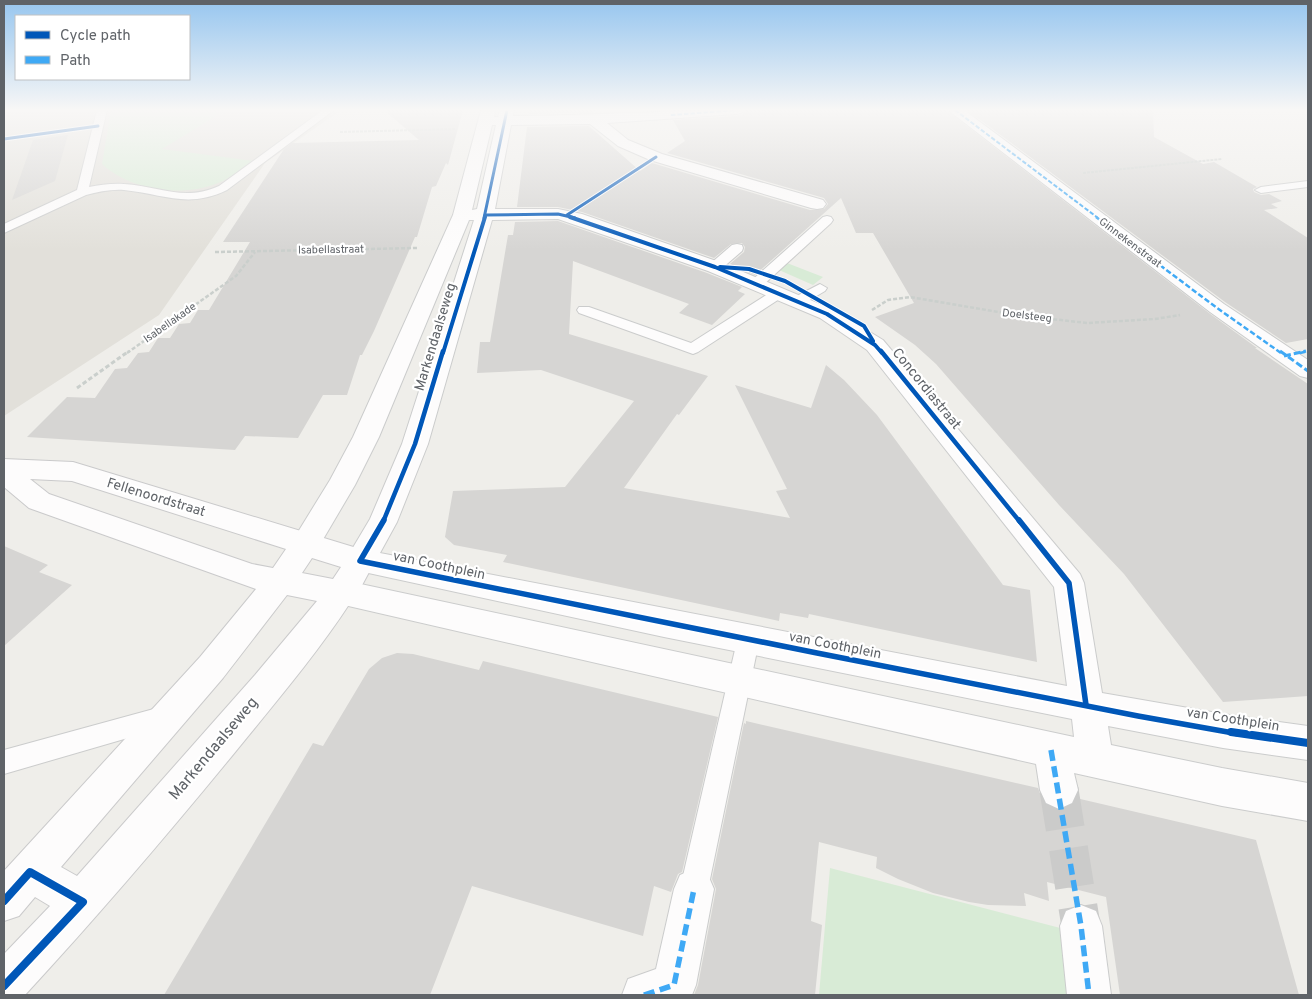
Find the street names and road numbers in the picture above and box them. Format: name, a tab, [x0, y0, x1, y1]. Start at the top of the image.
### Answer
street label: Ginnekenstraat	[1096, 215, 1164, 271]
street label: Isabellastraat	[298, 242, 364, 258]
street label: Markendaalseweg	[411, 281, 461, 393]
street label: Isabellakade	[141, 300, 199, 346]
street label: Doelsteeg	[1001, 306, 1053, 326]
street label: Concordiastraat	[888, 345, 964, 433]
street label: Fellenoordstraat	[105, 475, 207, 521]
street label: van Coothplein	[391, 548, 487, 584]
street label: van Coothplein	[787, 629, 883, 663]
street label: Markendaalseweg	[165, 693, 263, 805]
street label: van Coothplein	[1185, 704, 1281, 736]

